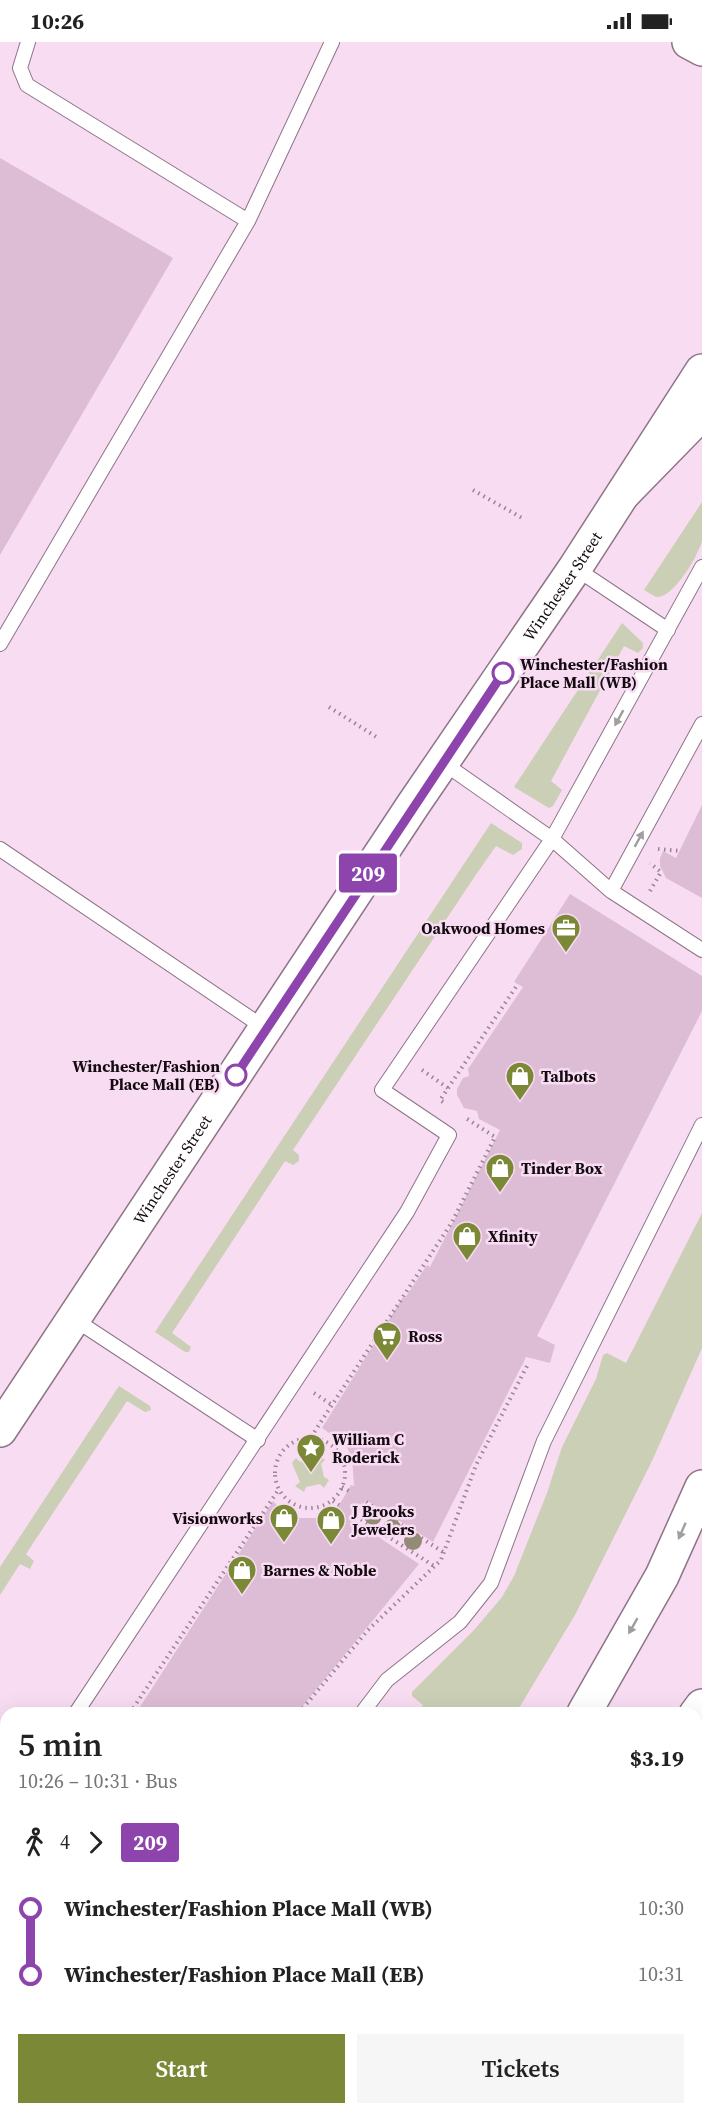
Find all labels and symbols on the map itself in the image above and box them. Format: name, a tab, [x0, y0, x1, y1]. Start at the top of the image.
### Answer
street label: Winchester Street	[517, 527, 607, 645]
place label: Winchester/Fashion Place Mall (WB)	[520, 653, 668, 693]
marker: Winchester/Fashion Place Mall (WB)	[492, 662, 514, 684]
one-way arrow	[614, 709, 624, 726]
one-way arrow	[634, 831, 644, 848]
line badge: 209	[334, 854, 403, 892]
office icon: Oakwood Homes	[550, 912, 582, 954]
place label: Oakwood Homes	[421, 917, 545, 939]
place label: Winchester/Fashion Place Mall (EB)	[72, 1055, 220, 1095]
shop icon: Talbots	[504, 1060, 536, 1102]
marker: Winchester/Fashion Place Mall (EB)	[225, 1064, 247, 1086]
place label: Talbots	[541, 1065, 596, 1087]
street label: Winchester Street	[128, 1110, 217, 1229]
shop icon: Tinder Box	[484, 1152, 516, 1194]
place label: Tinder Box	[521, 1157, 603, 1179]
shop icon: Xfinity	[451, 1220, 483, 1262]
place label: Xfinity	[488, 1225, 538, 1247]
supermarket icon: Ross	[371, 1320, 403, 1362]
place label: Ross	[408, 1325, 442, 1347]
place label: William C Roderick	[332, 1428, 404, 1468]
place icon: William C Roderick	[295, 1432, 327, 1474]
place label: J Brooks Jewelers	[351, 1500, 415, 1540]
shop icon: Visionworks	[268, 1502, 300, 1544]
shop icon: J Brooks Jewelers	[315, 1504, 347, 1546]
place label: Visionworks	[172, 1507, 263, 1529]
one-way arrow	[677, 1523, 687, 1541]
shop icon: Barnes & Noble	[226, 1554, 258, 1596]
place label: Barnes & Noble	[263, 1559, 376, 1581]
one-way arrow	[628, 1618, 638, 1635]

